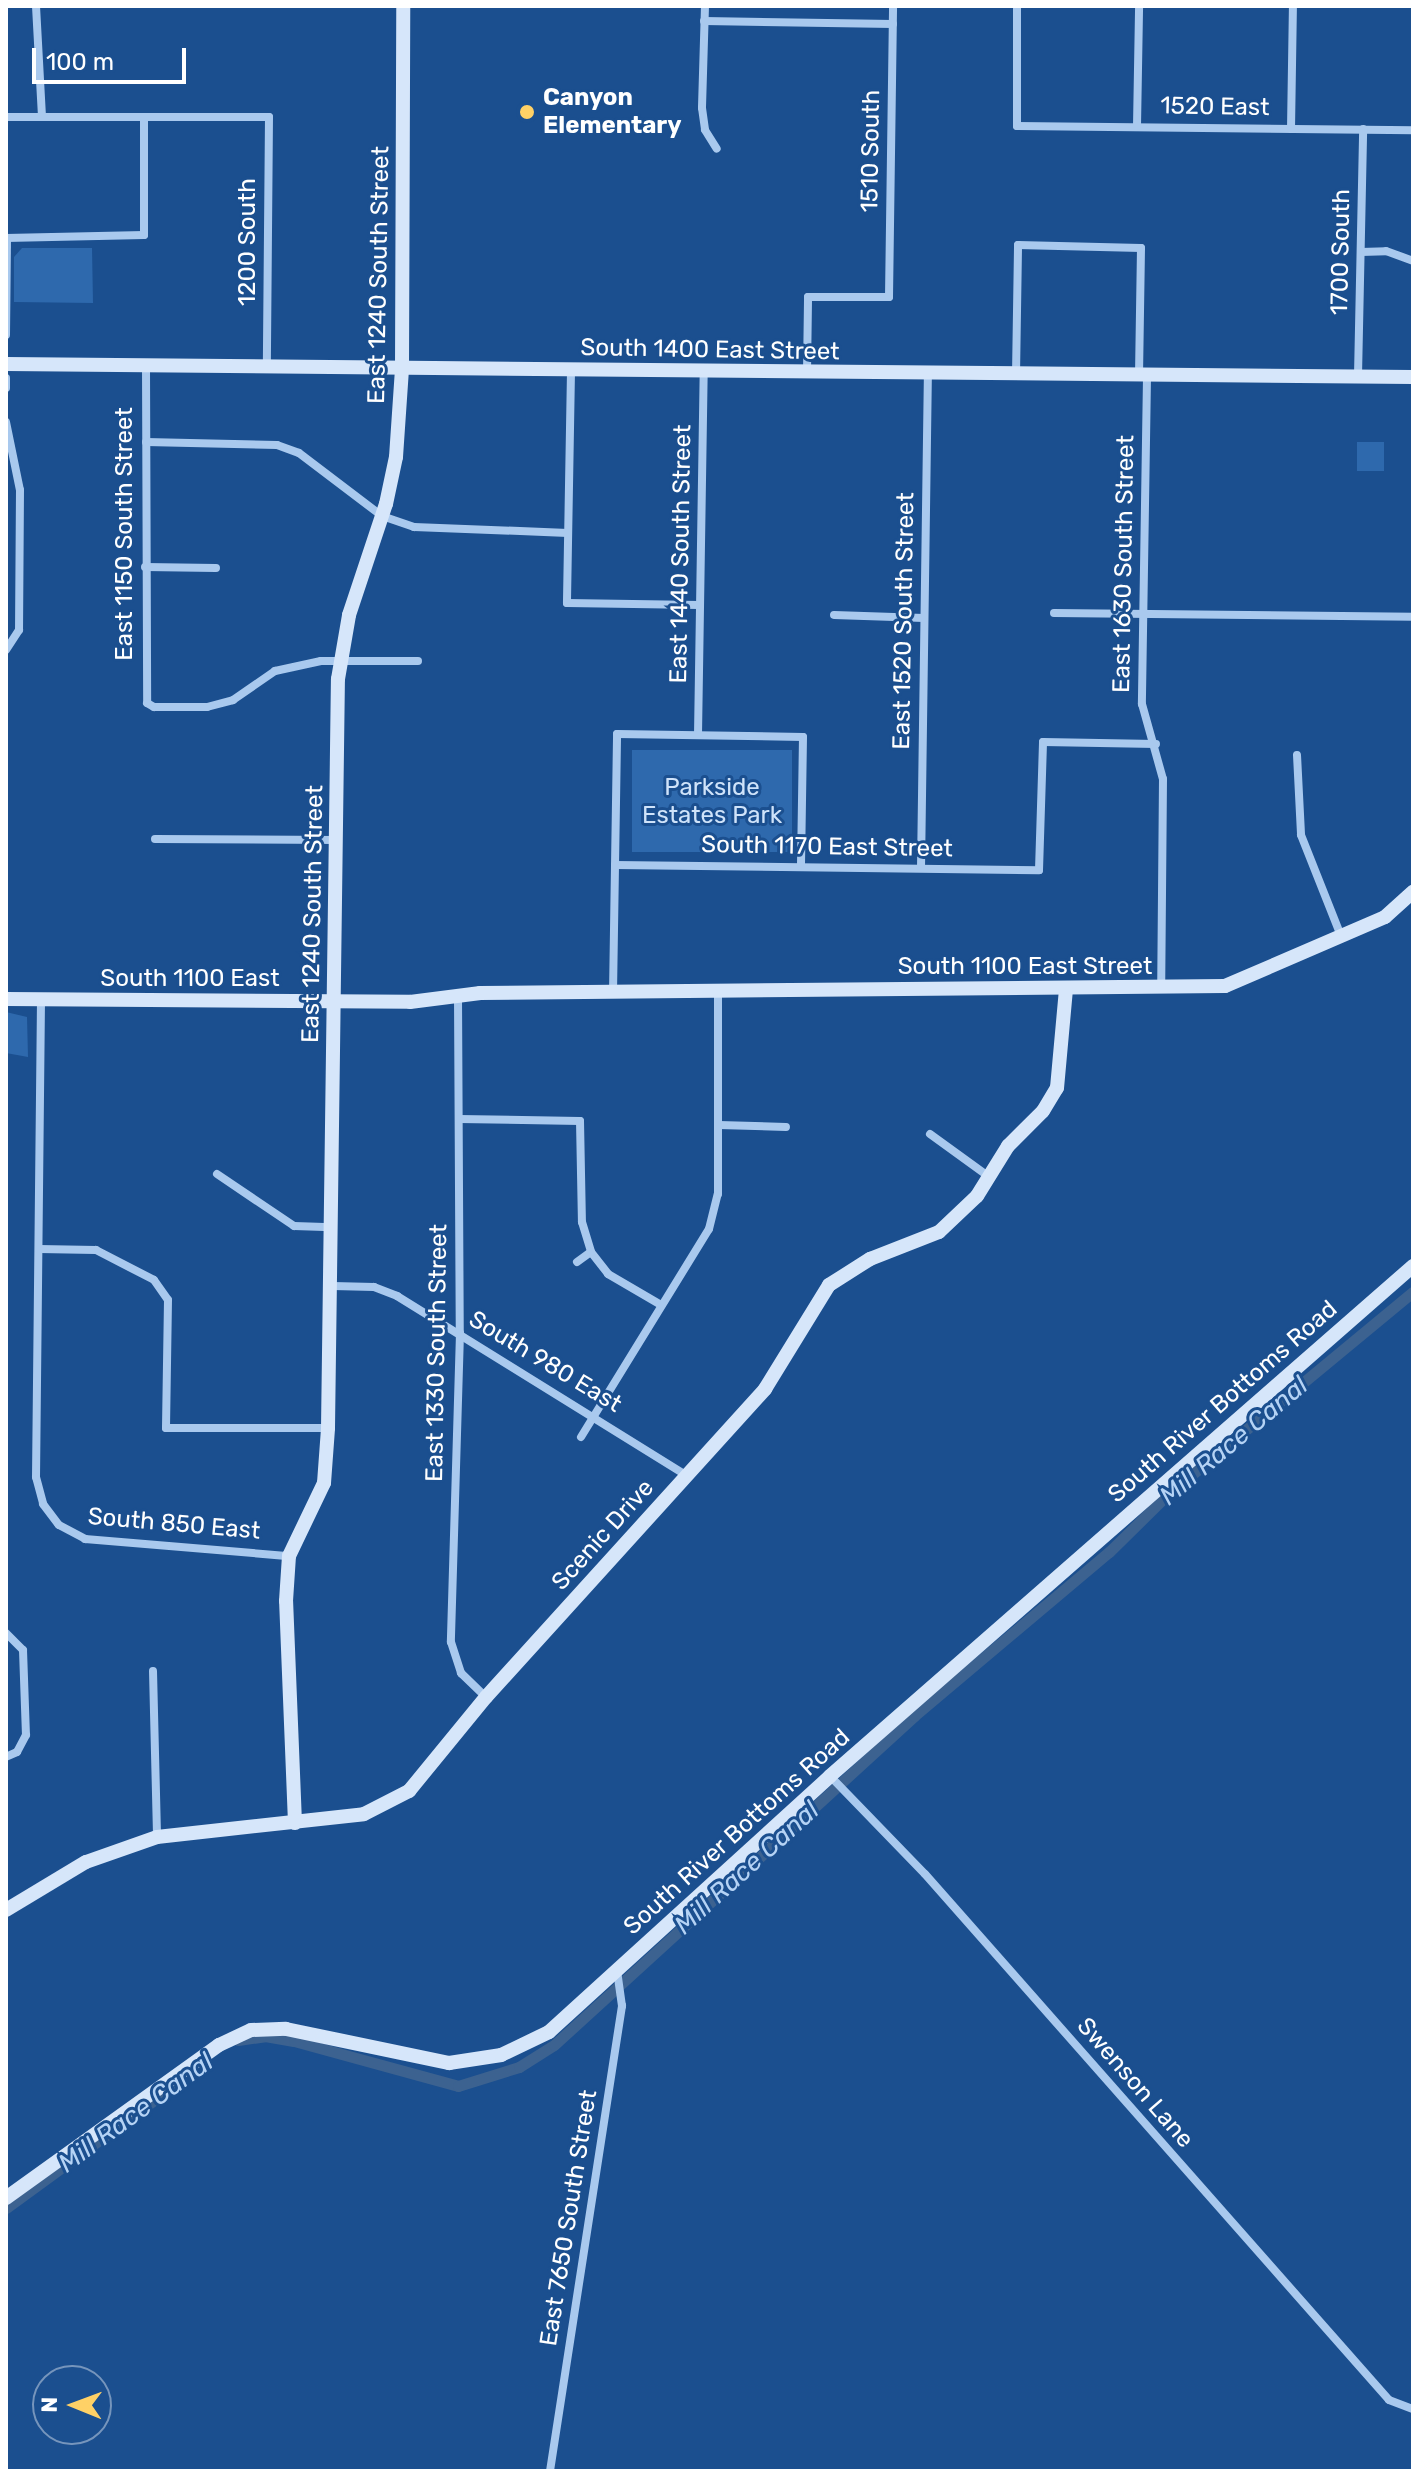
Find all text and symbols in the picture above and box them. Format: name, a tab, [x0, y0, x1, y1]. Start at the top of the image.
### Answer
scale bar	[36, 32, 190, 82]
text: 100 m	[46, 48, 114, 76]
place label: Canyon Elementary	[543, 84, 682, 140]
street label: 1510 South	[856, 89, 886, 213]
street label: 1520 East	[1160, 92, 1270, 122]
marker: Canyon Elementary	[518, 103, 536, 121]
street label: East 1240 South Street	[362, 146, 396, 404]
street label: 1200 South	[234, 178, 262, 306]
street label: 1700 South	[1326, 189, 1356, 315]
street label: South 1400 East Street	[580, 333, 840, 367]
street label: East 1150 South Street	[111, 407, 139, 661]
street label: East 1440 South Street	[664, 424, 698, 684]
street label: East 1630 South Street	[1107, 435, 1141, 693]
street label: East 1520 South Street	[887, 492, 921, 750]
park label: Parkside Estates Park	[642, 774, 782, 830]
street label: East 1240 South Street	[296, 785, 330, 1043]
street label: South 1170 East Street	[701, 830, 953, 864]
street label: South 1100 East Street	[898, 953, 1152, 981]
street label: South 1100 East	[100, 965, 280, 993]
street label: East 1330 South Street	[420, 1224, 454, 1482]
street label: South River Bottoms Road	[1102, 1295, 1344, 1509]
street label: South 980 East	[463, 1305, 627, 1419]
water label: Mill Race Canal	[1154, 1370, 1314, 1512]
street label: Scenic Drive	[546, 1474, 660, 1596]
street label: South 850 East	[87, 1502, 261, 1546]
street label: South River Bottoms Road	[618, 1723, 856, 1941]
water label: Mill Race Canal	[668, 1795, 826, 1941]
street label: Swenson Lane	[1071, 2012, 1199, 2154]
water label: Mill Race Canal	[53, 2046, 219, 2180]
street label: East 7650 South Street	[535, 2088, 603, 2348]
north arrow	[32, 2365, 112, 2445]
text: N	[36, 2396, 63, 2413]

